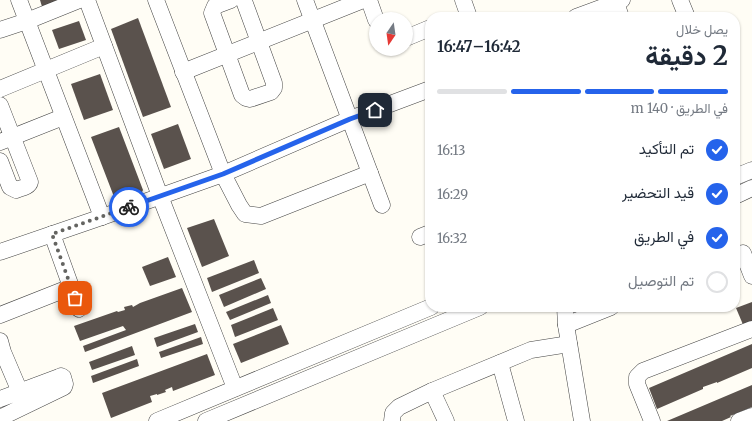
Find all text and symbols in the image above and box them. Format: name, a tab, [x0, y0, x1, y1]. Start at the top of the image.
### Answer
north arrow	[369, 12, 413, 56]
map controls	[369, 12, 413, 56]
text: يصل خلال	[676, 21, 728, 38]
text: 16:42–16:47	[437, 37, 521, 56]
text: 2 دقيقة	[645, 39, 728, 72]
pin	[358, 93, 392, 127]
icon: home	[364, 99, 386, 121]
text: في الطريق · 140 m	[631, 100, 728, 117]
text: تم التأكيد	[639, 139, 694, 158]
icon: check	[706, 139, 728, 161]
text: 16:13	[437, 142, 465, 159]
text: قيد التحضير	[622, 183, 694, 202]
icon: check	[706, 183, 728, 205]
text: 16:29	[437, 186, 468, 203]
courier	[109, 187, 149, 227]
icon: bike	[118, 196, 140, 218]
text: في الطريق	[634, 227, 694, 246]
icon: check	[706, 227, 728, 249]
text: 16:32	[437, 230, 467, 247]
text: تم التوصيل	[628, 271, 694, 290]
pin	[58, 281, 92, 315]
icon: bag	[64, 287, 86, 309]

